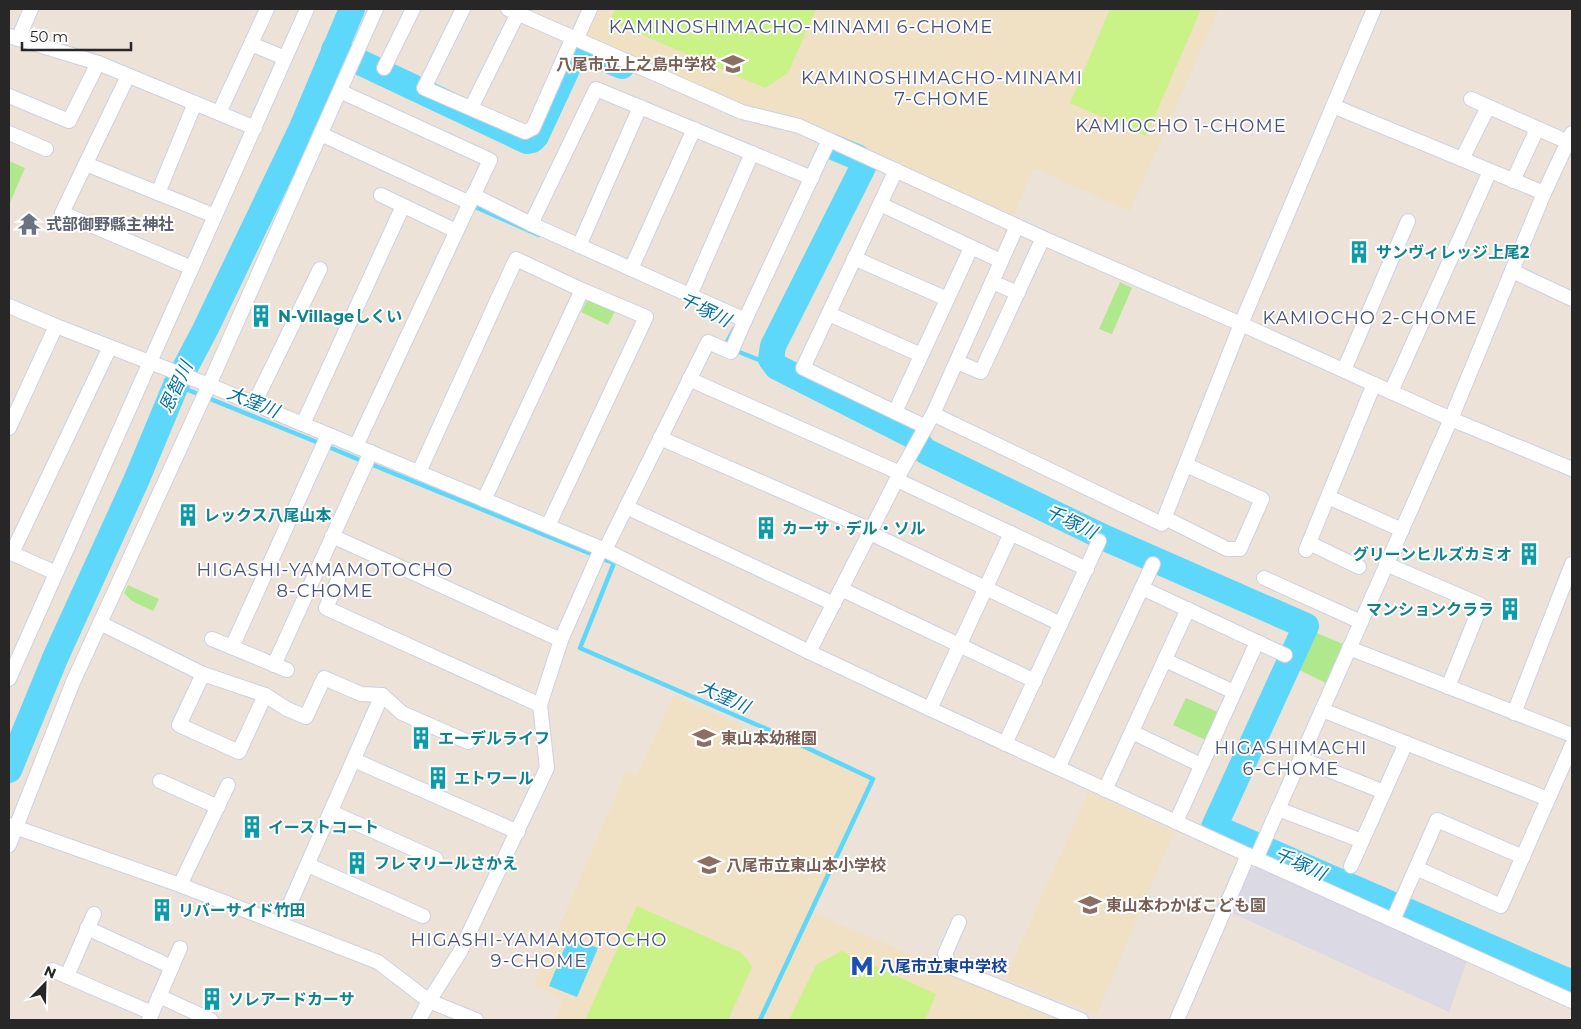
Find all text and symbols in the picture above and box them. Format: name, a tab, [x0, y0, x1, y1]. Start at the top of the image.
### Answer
district label: KAMINOSHIMACHO-MINAMI 6-CHOME	[609, 16, 993, 38]
scale bar	[22, 20, 131, 52]
text: 50 m	[30, 27, 68, 46]
school or university icon: 八尾市立上之島中学校	[720, 51, 746, 77]
place label: 八尾市立上之島中学校	[556, 55, 716, 74]
district label: KAMINOSHIMACHO-MINAMI 7-CHOME	[801, 67, 1083, 110]
district label: KAMIOCHO 1-CHOME	[1075, 115, 1287, 137]
temple icon: 式部御野縣主神社	[16, 211, 42, 237]
place label: 式部御野縣主神社	[46, 215, 174, 234]
building icon: サンヴィレッジ上尾2	[1346, 239, 1372, 265]
place label: サンヴィレッジ上尾2	[1376, 243, 1529, 262]
water label: 千塚川	[676, 288, 736, 333]
building icon: N-Villageしくい	[248, 303, 274, 329]
place label: N-Villageしくい	[278, 307, 402, 326]
district label: KAMIOCHO 2-CHOME	[1263, 307, 1477, 329]
water label: 恩智川	[155, 356, 198, 416]
water label: 大窪川	[224, 382, 284, 423]
water label: 千塚川	[1042, 500, 1102, 545]
building icon: レックス八尾山本	[175, 502, 201, 528]
place label: レックス八尾山本	[204, 506, 332, 525]
building icon: カーサ・デル・ソル	[753, 515, 779, 541]
place label: カーサ・デル・ソル	[782, 519, 926, 538]
building icon: グリーンヒルズカミオ	[1516, 541, 1542, 567]
place label: グリーンヒルズカミオ	[1353, 545, 1512, 564]
district label: HIGASHI-YAMAMOTOCHO 8-CHOME	[197, 559, 453, 602]
building icon: マンションクララ	[1497, 596, 1523, 622]
place label: マンションクララ	[1366, 600, 1494, 619]
water label: 大窪川	[695, 676, 755, 719]
building icon: エーデルライフ	[408, 725, 434, 751]
school or university icon: 東山本幼稚園	[691, 725, 717, 751]
place label: エーデルライフ	[438, 729, 550, 748]
place label: 東山本幼稚園	[721, 729, 817, 748]
district label: HIGASHIMACHI 6-CHOME	[1215, 737, 1367, 780]
building icon: エトワール	[425, 765, 451, 791]
place label: エトワール	[454, 769, 534, 788]
building icon: イーストコート	[239, 814, 265, 840]
place label: イーストコート	[268, 818, 379, 837]
water label: 千塚川	[1271, 843, 1331, 886]
building icon: フレマリールさかえ	[344, 850, 370, 876]
school or university icon: 八尾市立東山本小学校	[696, 852, 722, 878]
place label: フレマリールさかえ	[374, 854, 518, 873]
place label: 八尾市立東山本小学校	[726, 856, 886, 875]
school or university icon: 東山本わかばこども園	[1077, 892, 1103, 918]
place label: 東山本わかばこども園	[1106, 896, 1266, 915]
building icon: リバーサイド竹田	[149, 897, 175, 923]
place label: リバーサイド竹田	[178, 901, 306, 920]
district label: HIGASHI-YAMAMOTOCHO 9-CHOME	[411, 929, 667, 972]
metro station icon: 八尾市立東中学校	[849, 953, 875, 979]
place label: 八尾市立東中学校	[879, 957, 1007, 976]
north arrow	[20, 959, 70, 1009]
text: N	[41, 962, 59, 983]
building icon: ソレアードカーサ	[199, 986, 225, 1012]
place label: ソレアードカーサ	[228, 990, 355, 1009]

